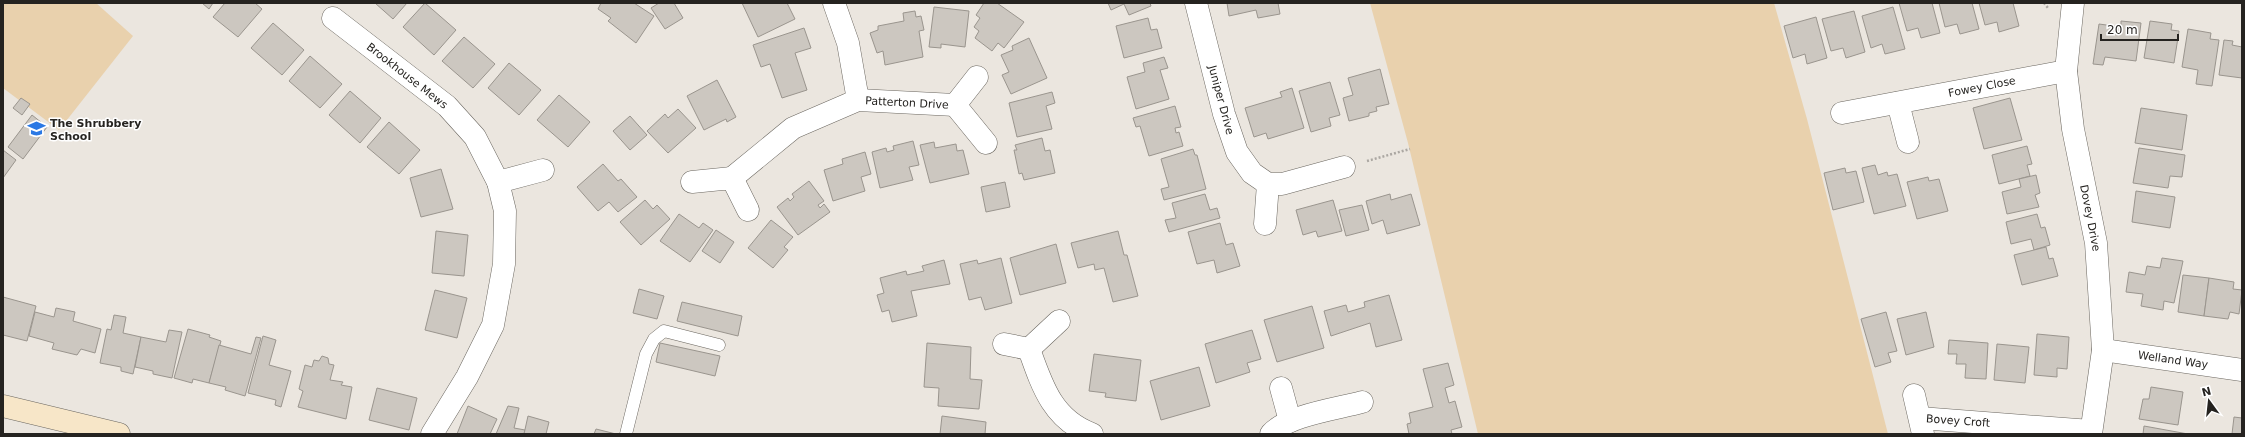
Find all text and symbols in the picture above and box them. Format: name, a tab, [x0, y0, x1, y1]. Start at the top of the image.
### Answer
scale bar	[2101, 16, 2178, 42]
text: 20 m	[2107, 23, 2138, 37]
street label: Brookhouse Mews	[364, 40, 450, 112]
street label: Juniper Drive	[1205, 63, 1237, 136]
street label: Fowey Close	[1947, 74, 2017, 100]
street label: Patterton Drive	[865, 94, 949, 112]
place label: The Shrubbery School	[50, 117, 141, 143]
school or university icon: The Shrubbery School	[27, 119, 47, 139]
street label: Dovey Drive	[2077, 183, 2103, 253]
street label: Welland Way	[2137, 349, 2209, 371]
north arrow	[2189, 381, 2229, 421]
text: N	[2200, 384, 2213, 399]
street label: Bovey Croft	[1925, 412, 1991, 430]

